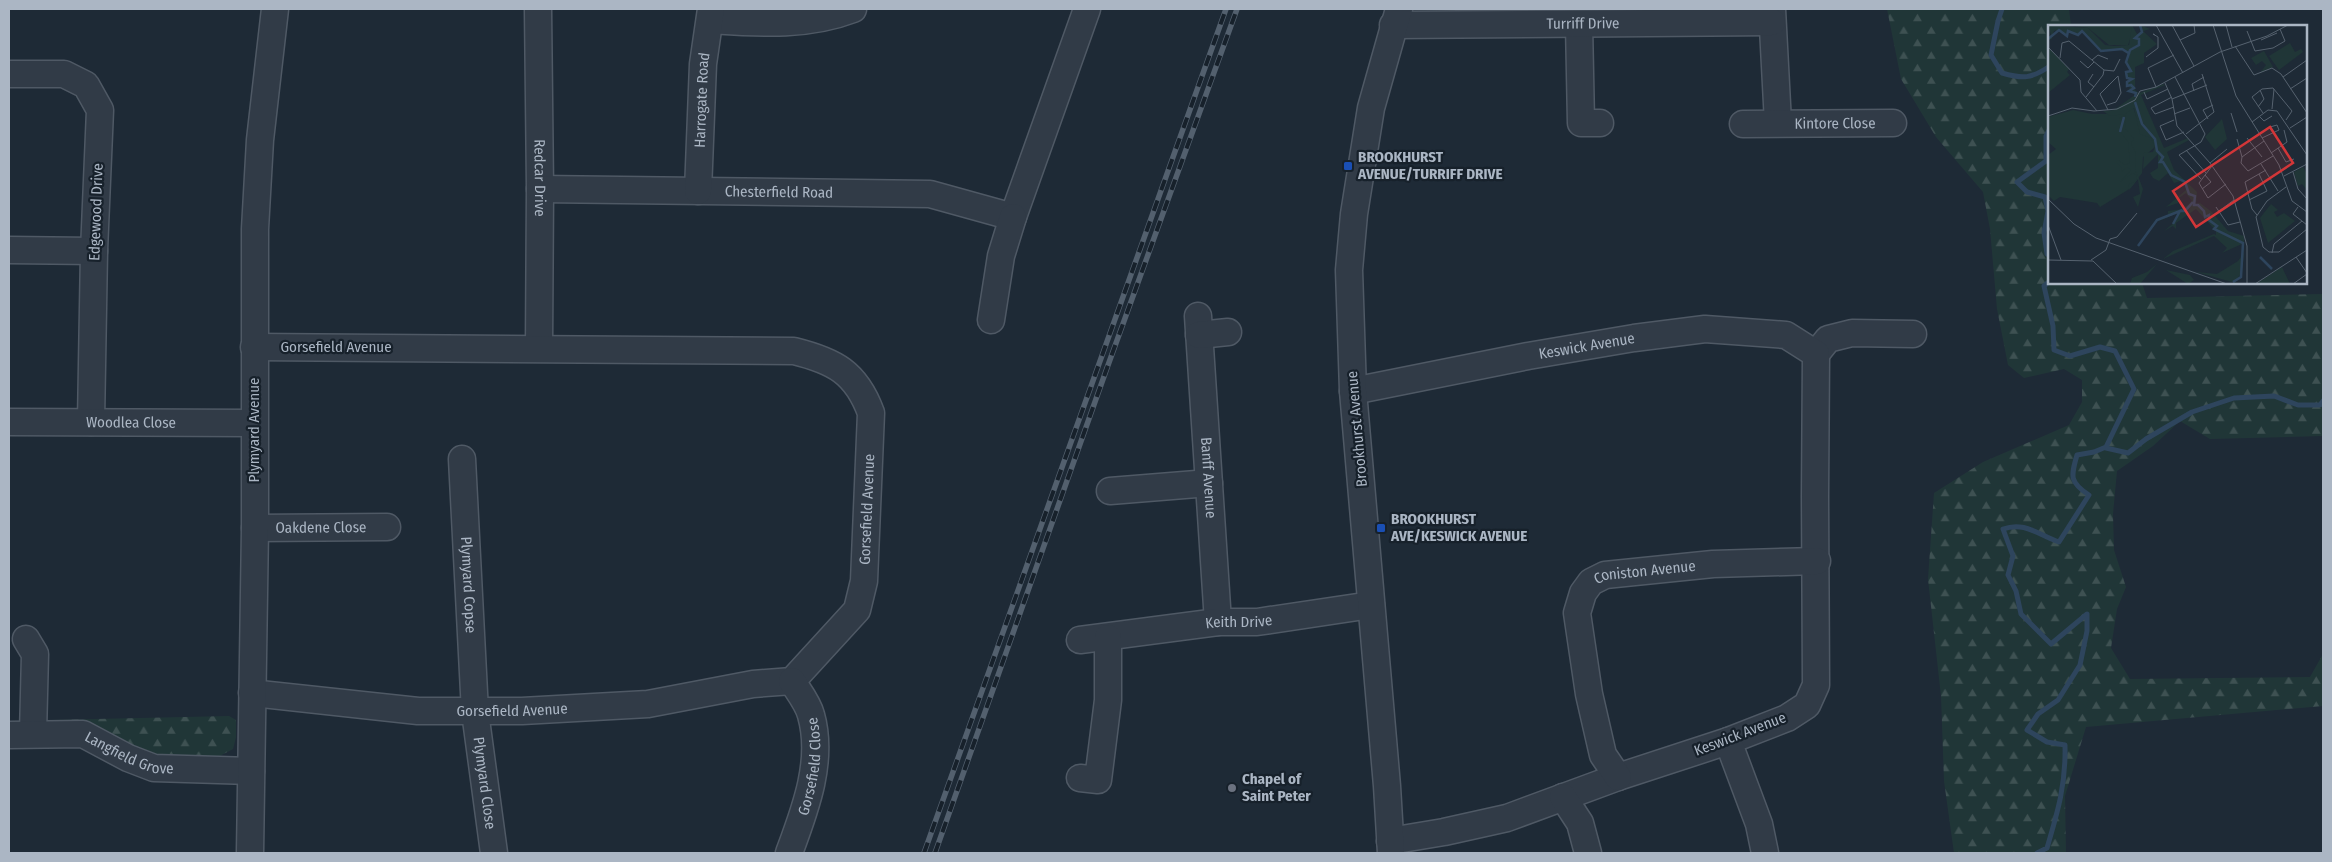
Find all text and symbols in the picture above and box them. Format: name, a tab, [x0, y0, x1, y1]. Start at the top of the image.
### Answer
street label: Turriff Drive	[1546, 14, 1620, 33]
inset map	[2048, 25, 2307, 284]
street label: Harrogate Road	[691, 51, 714, 148]
street label: Kintore Close	[1794, 114, 1876, 133]
street label: Redcar Drive	[530, 139, 549, 217]
place label: BROOKHURST AVENUE/TURRIFF DRIVE	[1357, 148, 1503, 183]
marker: BROOKHURST AVENUE/TURRIFF DRIVE	[1342, 160, 1354, 172]
street label: Edgewood Drive	[85, 163, 107, 261]
street label: Chesterfield Road	[725, 182, 833, 202]
street label: Keswick Avenue	[1537, 329, 1636, 363]
street label: Gorsefield Avenue	[280, 338, 392, 356]
street label: Brookhurst Avenue	[1343, 370, 1371, 488]
street label: Plymyard Avenue	[245, 378, 263, 482]
street label: Woodlea Close	[86, 413, 176, 432]
street label: Banff Avenue	[1197, 436, 1220, 519]
street label: Gorsefield Avenue	[856, 453, 878, 565]
place label: BROOKHURST AVE/KESWICK AVENUE	[1390, 510, 1527, 545]
street label: Oakdene Close	[275, 518, 367, 537]
marker: BROOKHURST AVE/KESWICK AVENUE	[1375, 522, 1387, 534]
street label: Plymyard Copse	[457, 536, 480, 634]
street label: Coniston Avenue	[1591, 557, 1696, 588]
street label: Keith Drive	[1204, 611, 1274, 633]
street label: Gorsefield Avenue	[456, 699, 568, 720]
street label: Keswick Avenue	[1691, 708, 1789, 760]
street label: Gorsefield Close	[794, 716, 824, 818]
street label: Langfield Grove	[82, 728, 174, 778]
street label: Plymyard Close	[469, 736, 500, 830]
place label: Chapel of Saint Peter	[1242, 770, 1311, 805]
marker: Chapel of Saint Peter	[1226, 782, 1238, 794]

